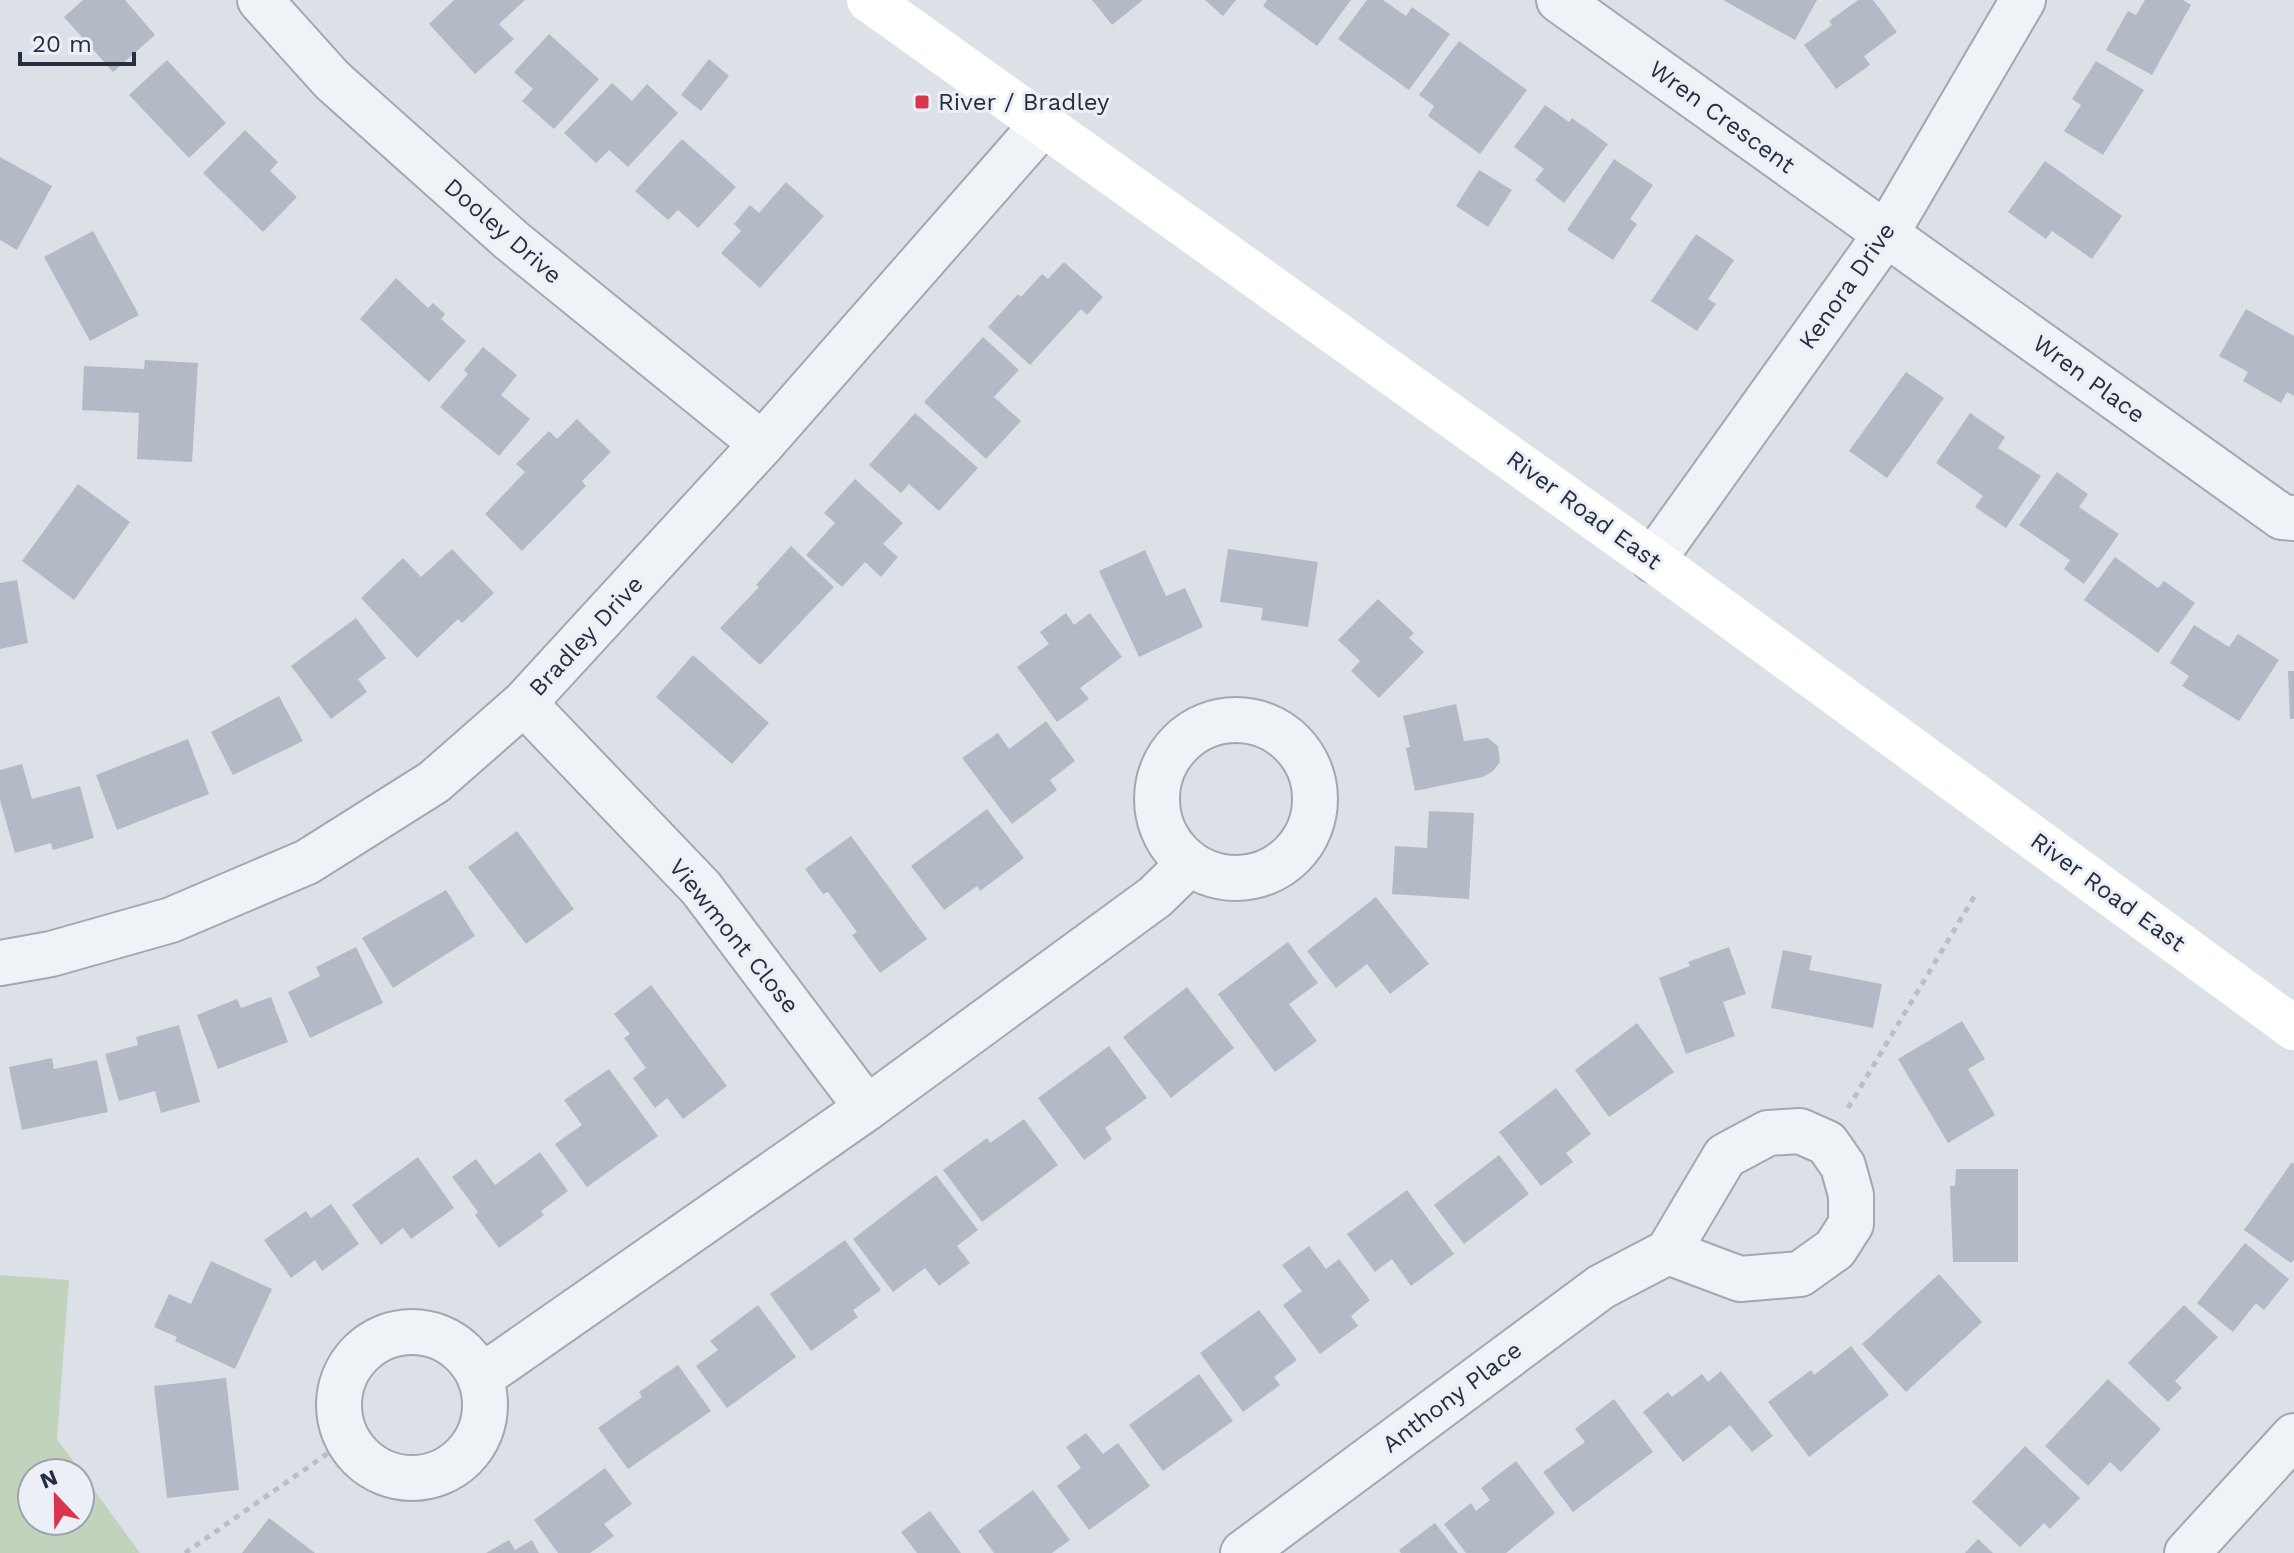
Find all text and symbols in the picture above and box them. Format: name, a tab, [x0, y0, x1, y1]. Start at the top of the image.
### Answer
scale bar	[20, 16, 134, 66]
text: 20 m	[32, 30, 92, 58]
street label: Wren Crescent	[1644, 55, 1800, 179]
place label: River / Bradley	[938, 88, 1110, 116]
marker: River / Bradley	[913, 93, 931, 111]
street label: Dooley Drive	[439, 172, 567, 290]
street label: Kenora Drive	[1793, 217, 1901, 355]
street label: Wren Place	[2028, 329, 2150, 429]
street label: River Road East	[1501, 444, 1667, 576]
street label: Bradley Drive	[523, 570, 649, 702]
street label: River Road East	[2025, 826, 2191, 958]
street label: Viewmont Close	[663, 853, 805, 1019]
street label: Anthony Place	[1377, 1336, 1527, 1458]
north arrow	[16, 1457, 96, 1537]
text: N	[36, 1464, 61, 1494]

